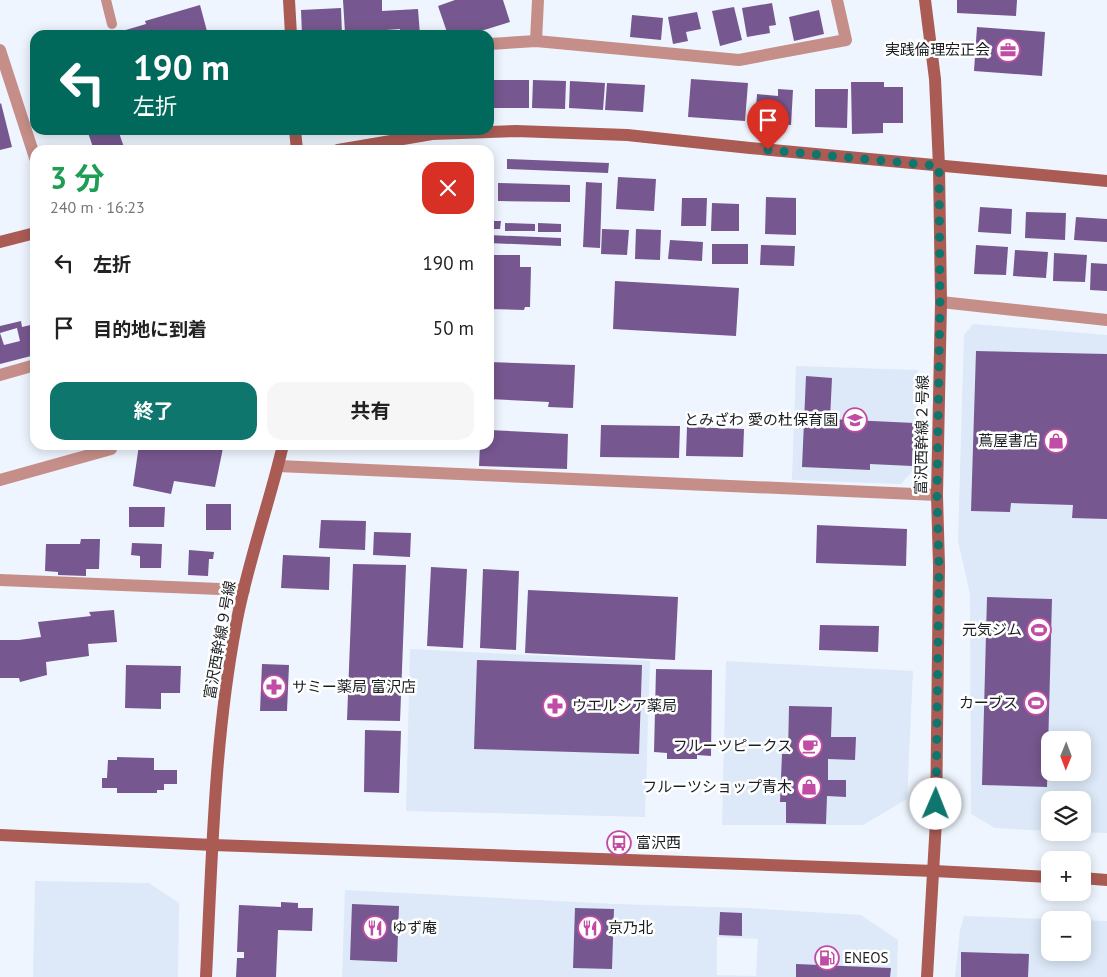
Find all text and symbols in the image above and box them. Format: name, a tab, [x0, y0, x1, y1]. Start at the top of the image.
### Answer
office icon: 実践倫理宏正会	[995, 37, 1021, 63]
place label: 実践倫理宏正会	[885, 40, 990, 59]
text: 190 m	[133, 44, 230, 90]
icon: left	[50, 50, 115, 115]
text: 左折	[133, 92, 177, 120]
pin	[747, 99, 789, 150]
icon: arrive	[754, 106, 782, 134]
text: 3 分	[50, 158, 105, 197]
button: close	[422, 162, 474, 214]
text: 240 m · 16:23	[50, 197, 145, 217]
icon: left	[50, 249, 78, 277]
text: 190 m	[422, 251, 474, 275]
text: 左折	[93, 252, 131, 276]
icon: arrive	[50, 314, 78, 342]
text: 50 m	[433, 316, 474, 340]
text: 目的地に到着	[93, 317, 207, 341]
street label: 富沢西幹線２号線	[911, 375, 932, 495]
button: 終了	[50, 382, 257, 440]
button: 共有	[267, 382, 474, 440]
school or university icon: とみざわ 愛の杜保育園	[842, 407, 868, 433]
place label: とみざわ 愛の杜保育園	[684, 410, 838, 429]
shop icon: 蔦屋書店	[1043, 428, 1069, 454]
place label: 蔦屋書店	[978, 431, 1038, 450]
street label: 富沢西幹線９号線	[200, 579, 239, 701]
sports icon: 元気ジム	[1026, 617, 1052, 643]
place label: 元気ジム	[962, 620, 1022, 639]
pharmacy icon: サミー薬局 富沢店	[261, 674, 287, 700]
place label: サミー薬局 富沢店	[292, 677, 416, 696]
sports icon: カーブス	[1023, 690, 1049, 716]
pharmacy icon: ウエルシア薬局	[542, 693, 568, 719]
place label: カーブス	[959, 693, 1018, 712]
place label: ウエルシア薬局	[572, 696, 677, 715]
north arrow	[1041, 731, 1091, 781]
map controls	[1041, 731, 1091, 961]
cafe icon: フルーツピークス	[797, 733, 823, 759]
place label: フルーツピークス	[673, 736, 792, 755]
shop icon: フルーツショップ青木	[796, 774, 822, 800]
place label: フルーツショップ青木	[642, 777, 792, 796]
position arrow	[909, 777, 961, 829]
button: layers	[1041, 791, 1091, 841]
bus stop icon: 富沢西	[606, 830, 632, 856]
place label: 富沢西	[636, 833, 681, 852]
button: +	[1041, 851, 1091, 901]
button: −	[1041, 911, 1091, 961]
restaurant icon: ゆず庵	[362, 915, 388, 941]
restaurant icon: 京乃北	[577, 915, 603, 941]
place label: ゆず庵	[392, 918, 437, 937]
place label: 京乃北	[608, 918, 653, 937]
fuel station icon: ENEOS	[814, 945, 840, 971]
place label: ENEOS	[844, 948, 888, 967]

